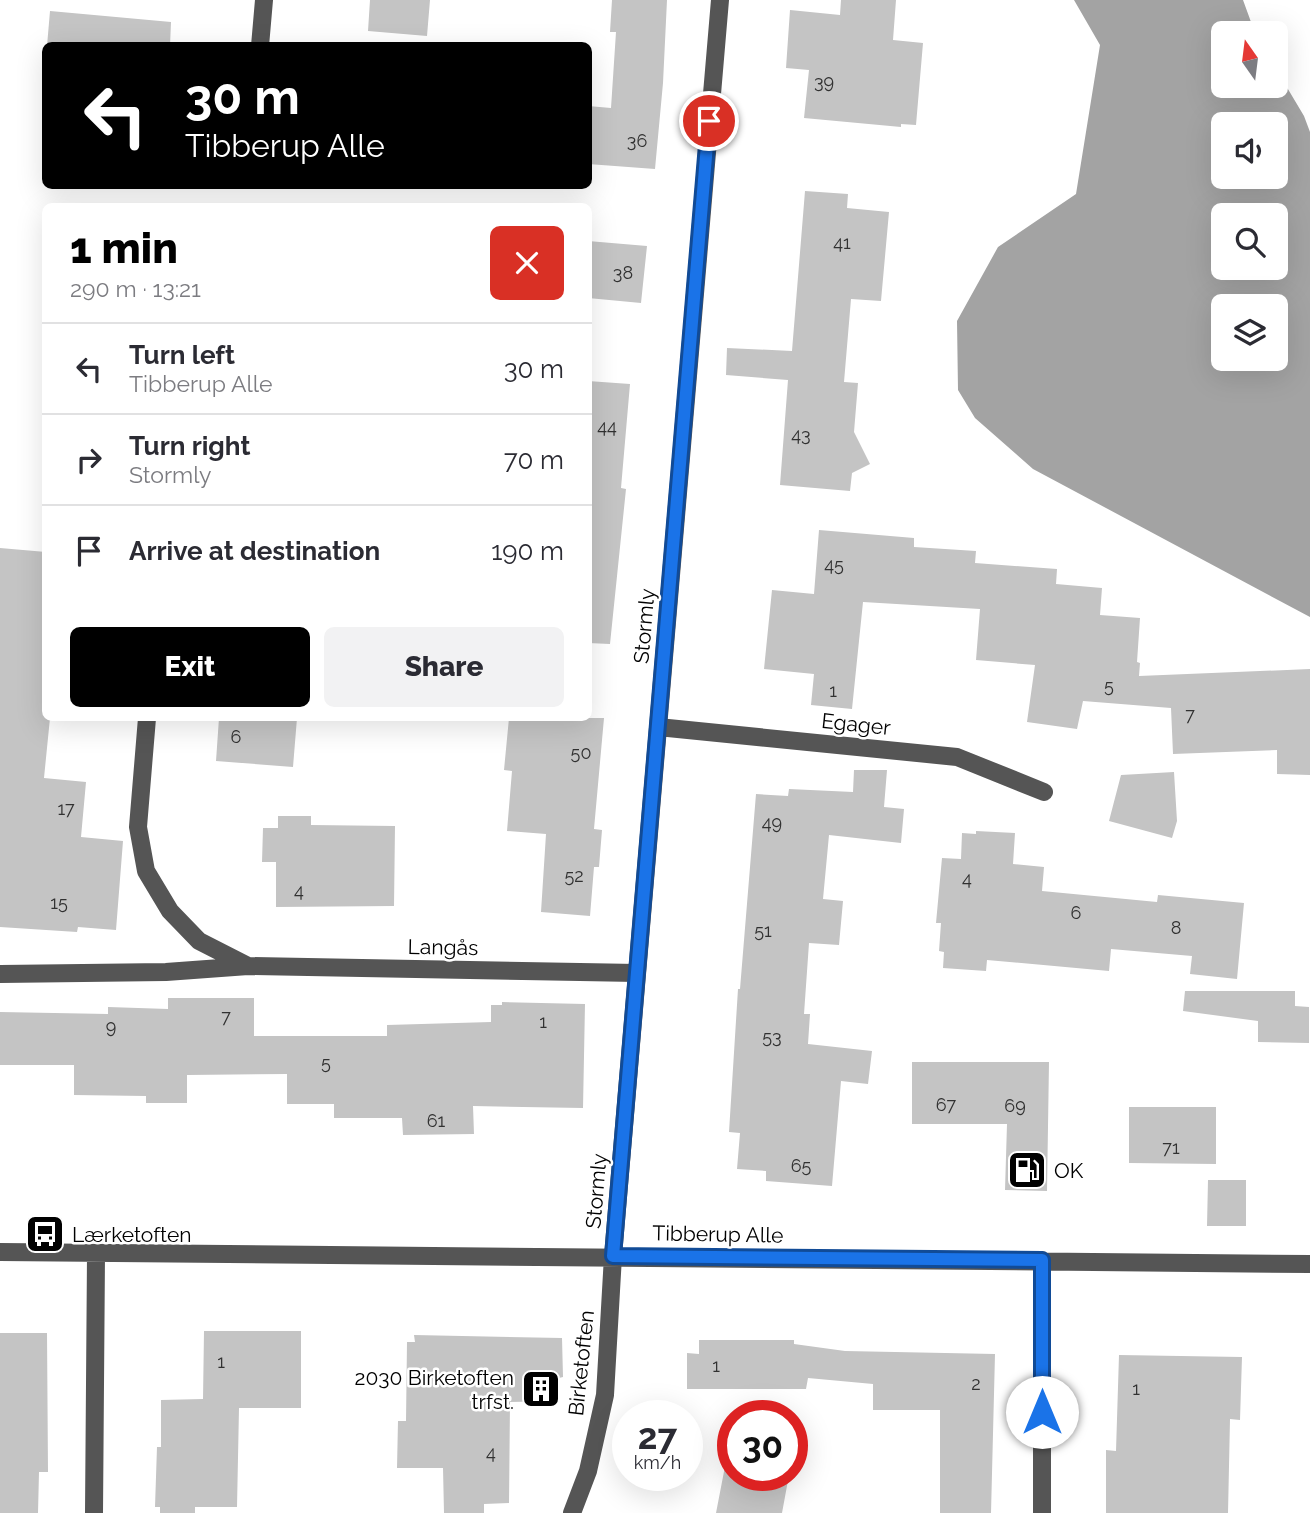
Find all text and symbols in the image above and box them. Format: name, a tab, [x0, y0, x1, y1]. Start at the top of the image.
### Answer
north arrow	[1211, 21, 1288, 98]
map controls	[1211, 21, 1288, 371]
text: 30 m	[185, 68, 300, 125]
icon: left	[70, 70, 161, 161]
house number: 39	[814, 71, 834, 92]
pin	[679, 91, 739, 151]
icon: arrive	[690, 102, 728, 140]
button: sound	[1211, 112, 1288, 189]
text: Tibberup Alle	[185, 127, 385, 164]
house number: 36	[627, 130, 647, 151]
button: search	[1211, 203, 1288, 280]
text: 1 min	[70, 224, 178, 273]
button: close	[490, 226, 564, 300]
house number: 41	[833, 232, 851, 253]
house number: 38	[613, 262, 633, 283]
text: 290 m · 13:21	[70, 275, 201, 302]
button: layers	[1211, 294, 1288, 371]
text: Turn left	[129, 340, 235, 370]
icon: left	[70, 350, 108, 388]
text: 30 m	[504, 354, 564, 384]
text: Tibberup Alle	[129, 370, 273, 397]
house number: 44	[597, 416, 617, 437]
house number: 43	[791, 424, 811, 445]
text: Turn right	[129, 431, 250, 461]
icon: right	[70, 441, 108, 479]
text: 70 m	[504, 445, 564, 475]
text: Stormly	[129, 461, 212, 488]
icon: arrive	[70, 532, 108, 570]
text: Arrive at destination	[129, 536, 380, 566]
text: 190 m	[491, 536, 564, 566]
house number: 45	[824, 554, 844, 575]
street label: Stormly	[628, 587, 660, 665]
button: Exit	[70, 627, 310, 707]
button: Share	[324, 627, 564, 707]
house number: 5	[1104, 675, 1114, 696]
house number: 1	[829, 680, 837, 701]
house number: 7	[1185, 704, 1195, 725]
street label: Egager	[820, 708, 893, 740]
house number: 6	[231, 726, 242, 747]
house number: 50	[571, 742, 591, 763]
house number: 17	[57, 798, 75, 819]
house number: 49	[762, 812, 782, 833]
house number: 52	[564, 865, 584, 886]
house number: 4	[962, 868, 972, 889]
house number: 4	[294, 880, 304, 901]
house number: 15	[50, 892, 68, 913]
house number: 6	[1071, 902, 1082, 923]
house number: 8	[1171, 917, 1181, 938]
house number: 51	[754, 920, 772, 941]
street label: Langås	[408, 934, 478, 960]
house number: 7	[221, 1006, 231, 1027]
house number: 1	[539, 1011, 547, 1032]
house number: 9	[106, 1016, 116, 1037]
house number: 53	[762, 1026, 782, 1047]
house number: 5	[321, 1052, 331, 1073]
house number: 67	[936, 1094, 957, 1115]
house number: 69	[1004, 1095, 1026, 1116]
house number: 61	[427, 1110, 446, 1131]
house number: 71	[1162, 1137, 1180, 1158]
fuel station icon: OK	[1006, 1149, 1048, 1191]
street label: Stormly	[580, 1152, 612, 1230]
house number: 65	[791, 1155, 812, 1176]
place label: OK	[1054, 1158, 1084, 1183]
bus stop icon: Lærketoften	[24, 1213, 66, 1255]
street label: Tibberup Alle	[652, 1220, 784, 1248]
place label: Lærketoften	[72, 1222, 192, 1247]
street label: Birketoften	[563, 1309, 599, 1417]
house number: 1	[217, 1351, 225, 1372]
house number: 1	[712, 1355, 720, 1376]
place label: 2030 Birketoften trfst.	[355, 1365, 514, 1414]
building icon: 2030 Birketoften trfst.	[520, 1368, 562, 1410]
house number: 2	[971, 1373, 981, 1394]
position arrow	[1005, 1375, 1079, 1449]
house number: 1	[1132, 1378, 1140, 1399]
speed limit sign: 30	[717, 1400, 808, 1491]
text: 27	[638, 1416, 677, 1457]
house number: 4	[486, 1442, 496, 1463]
text: km/h	[634, 1452, 681, 1473]

